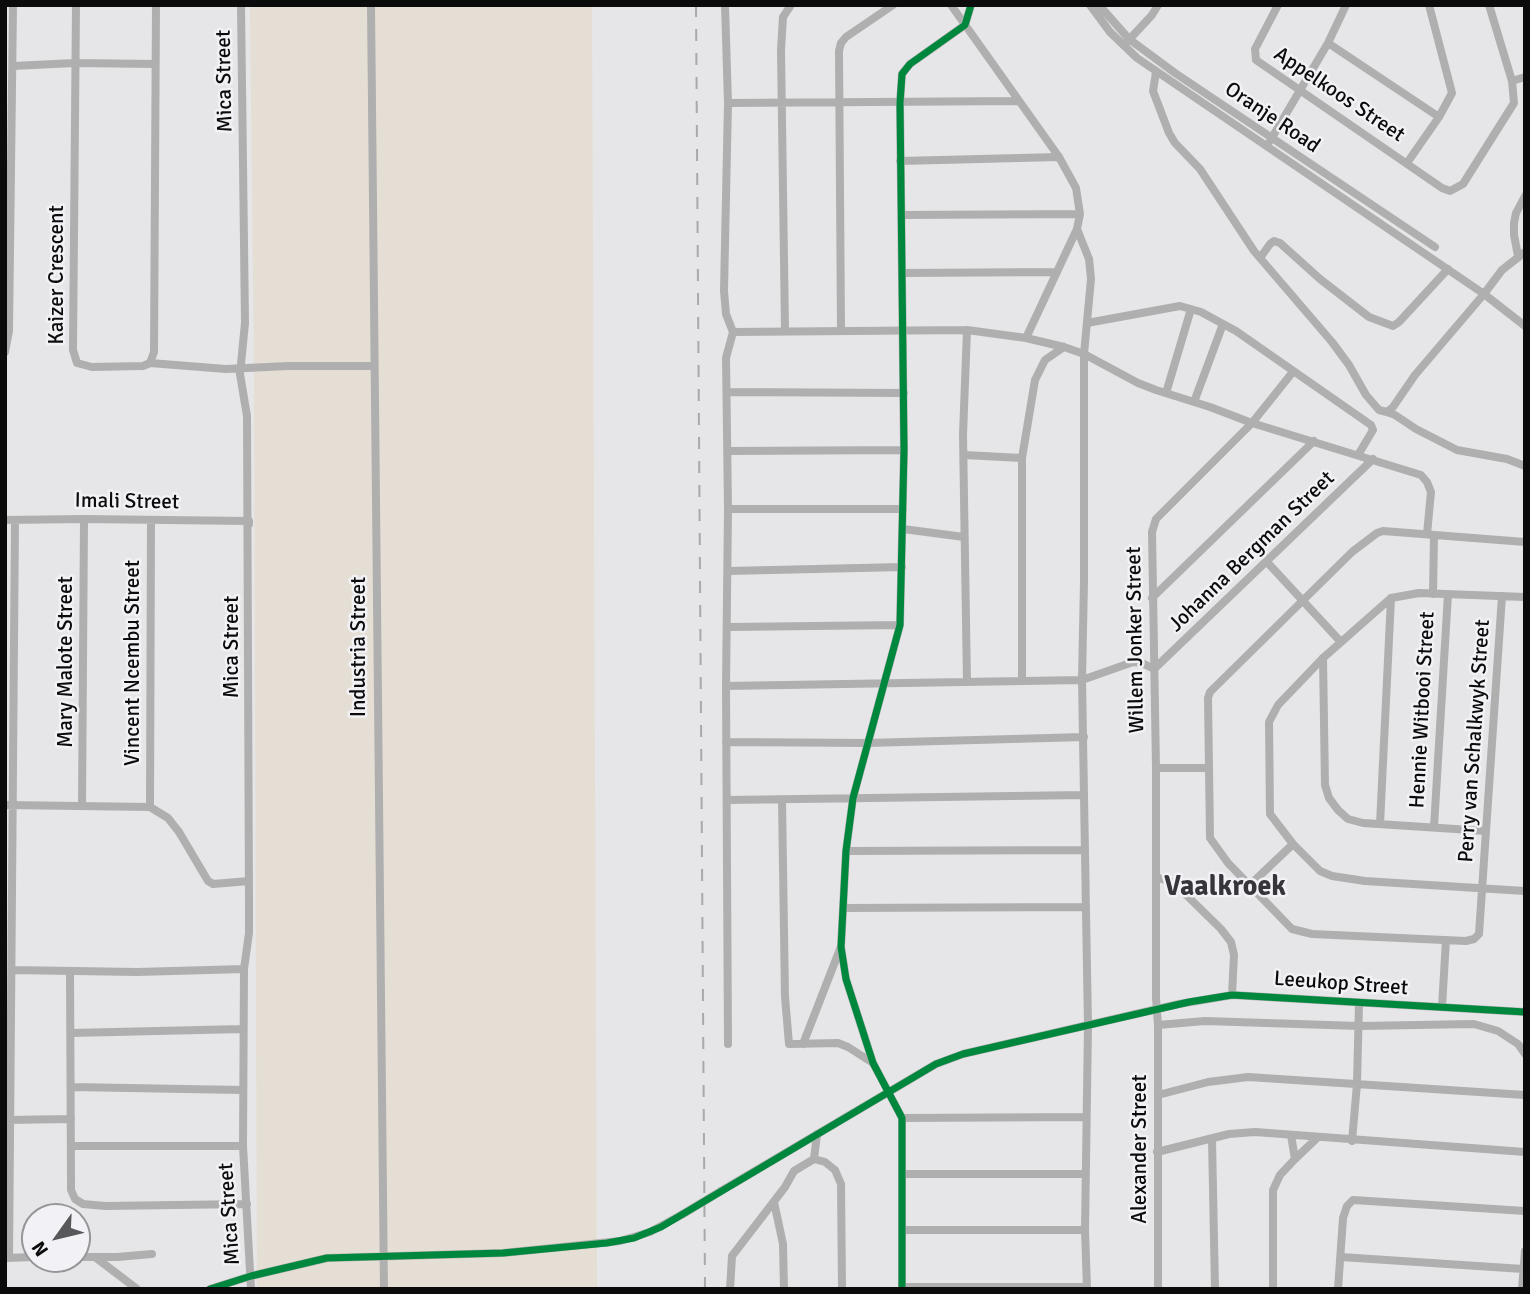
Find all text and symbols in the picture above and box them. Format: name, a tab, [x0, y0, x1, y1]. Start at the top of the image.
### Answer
street label: Mica Street	[212, 30, 238, 132]
street label: Appelkoos Street	[1269, 42, 1409, 148]
street label: Oranje Road	[1220, 77, 1324, 159]
street label: Kaizer Crescent	[44, 205, 70, 345]
street label: Johanna Bergman Street	[1164, 466, 1340, 638]
street label: Imali Street	[74, 488, 180, 516]
street label: Willem Jonker Street	[1122, 546, 1150, 734]
street label: Vincent Ncembu Street	[120, 560, 146, 766]
street label: Mary Malote Street	[53, 576, 79, 748]
street label: Industria Street	[346, 577, 372, 717]
street label: Mica Street	[219, 596, 245, 698]
street label: Hennie Witbooi Street	[1405, 611, 1441, 809]
street label: Perry van Schalkwyk Street	[1454, 619, 1496, 863]
district label: Vaalkroek	[1164, 871, 1286, 905]
street label: Leeukop Street	[1273, 967, 1409, 1001]
street label: Alexander Street	[1127, 1074, 1153, 1224]
street label: Mica Street	[214, 1162, 246, 1266]
north arrow	[21, 1203, 91, 1273]
text: N	[27, 1236, 54, 1261]

